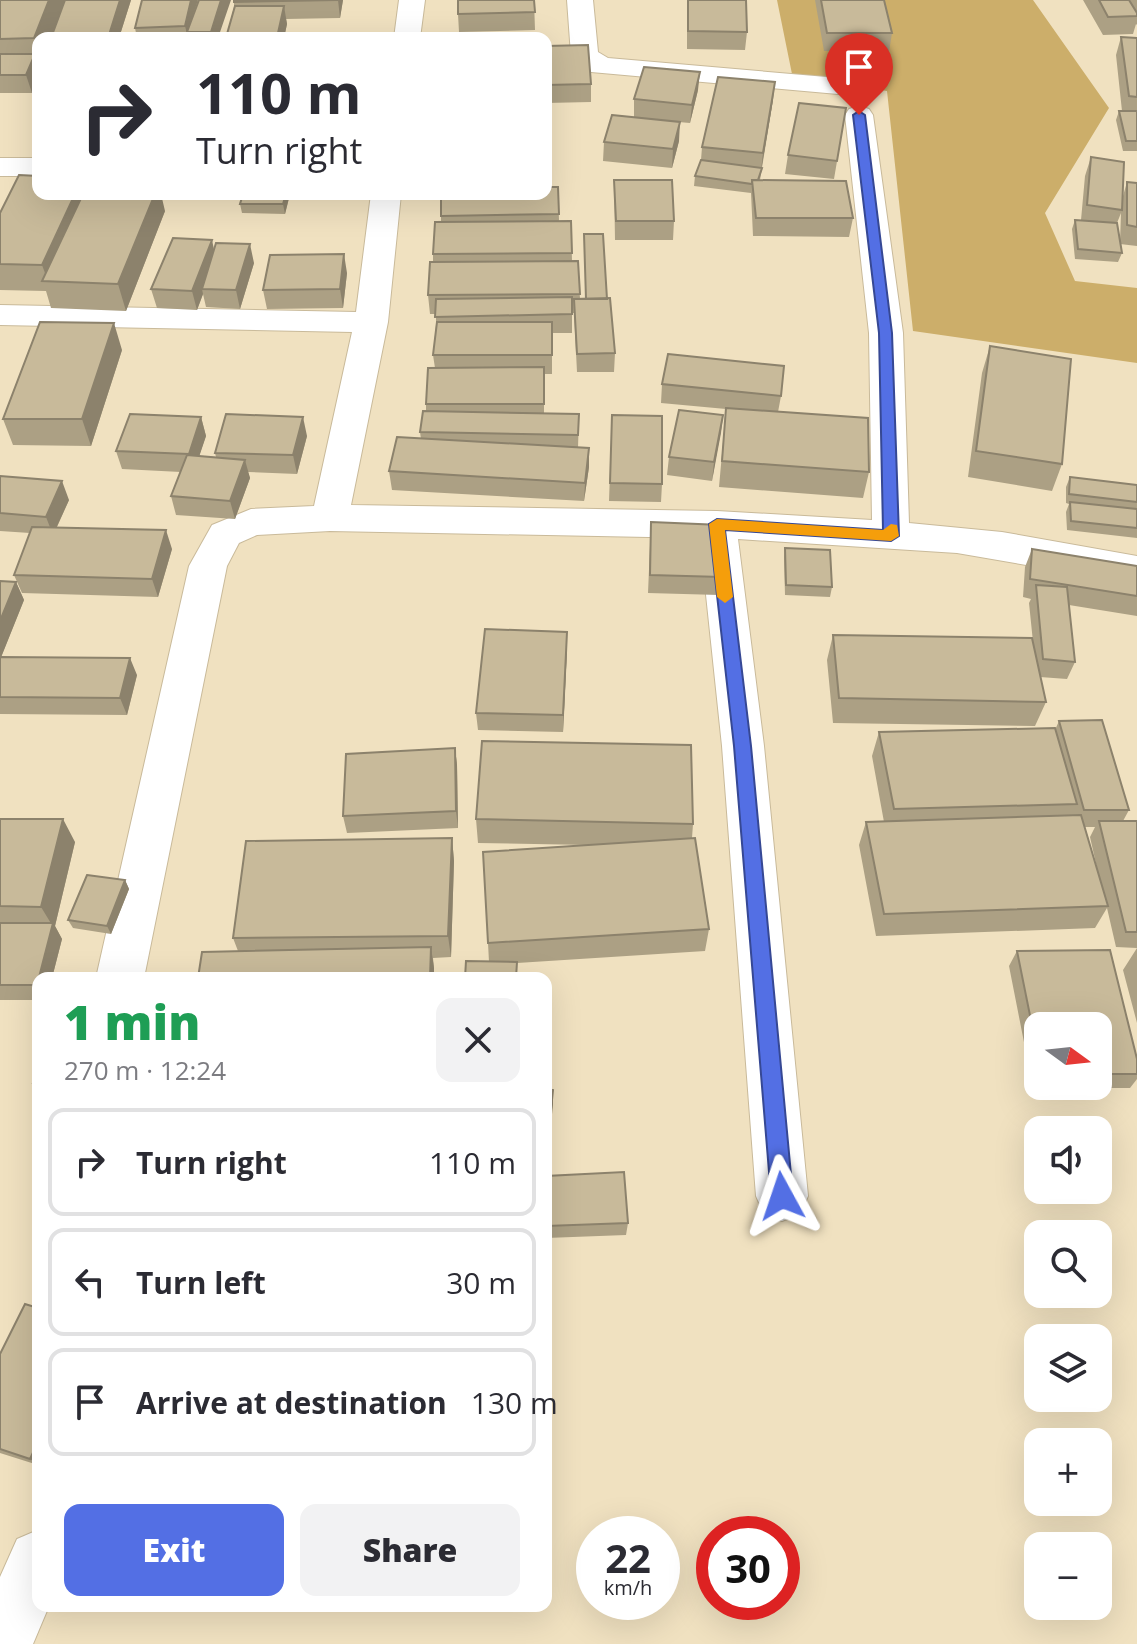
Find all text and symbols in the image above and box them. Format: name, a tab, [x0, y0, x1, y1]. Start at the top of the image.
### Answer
pin	[825, 33, 893, 115]
icon: arrive	[837, 45, 881, 89]
text: 110 m	[196, 54, 362, 130]
icon: right	[64, 64, 168, 168]
text: Turn right	[196, 126, 362, 175]
text: 1 min	[64, 989, 200, 1054]
button: close	[436, 998, 520, 1082]
north arrow	[1024, 1012, 1112, 1100]
map controls	[1024, 1012, 1112, 1620]
text: 270 m · 12:24	[64, 1052, 226, 1088]
button: sound	[1024, 1116, 1112, 1204]
icon: right	[68, 1140, 112, 1184]
text: Turn right	[136, 1142, 287, 1183]
text: 110 m	[429, 1142, 516, 1183]
position arrow	[740, 1154, 824, 1238]
button: search	[1024, 1220, 1112, 1308]
icon: left	[68, 1260, 112, 1304]
text: Turn left	[136, 1262, 266, 1303]
text: 30 m	[446, 1262, 516, 1303]
button: layers	[1024, 1324, 1112, 1412]
icon: arrive	[68, 1380, 112, 1424]
text: Arrive at destination	[136, 1382, 447, 1423]
text: 130 m	[471, 1382, 558, 1423]
button: +	[1024, 1428, 1112, 1516]
button: Exit	[64, 1504, 284, 1596]
button: Share	[300, 1504, 520, 1596]
speed limit sign: 30	[696, 1516, 800, 1620]
text: 22	[605, 1530, 651, 1585]
button: −	[1024, 1532, 1112, 1620]
text: km/h	[604, 1574, 652, 1601]

